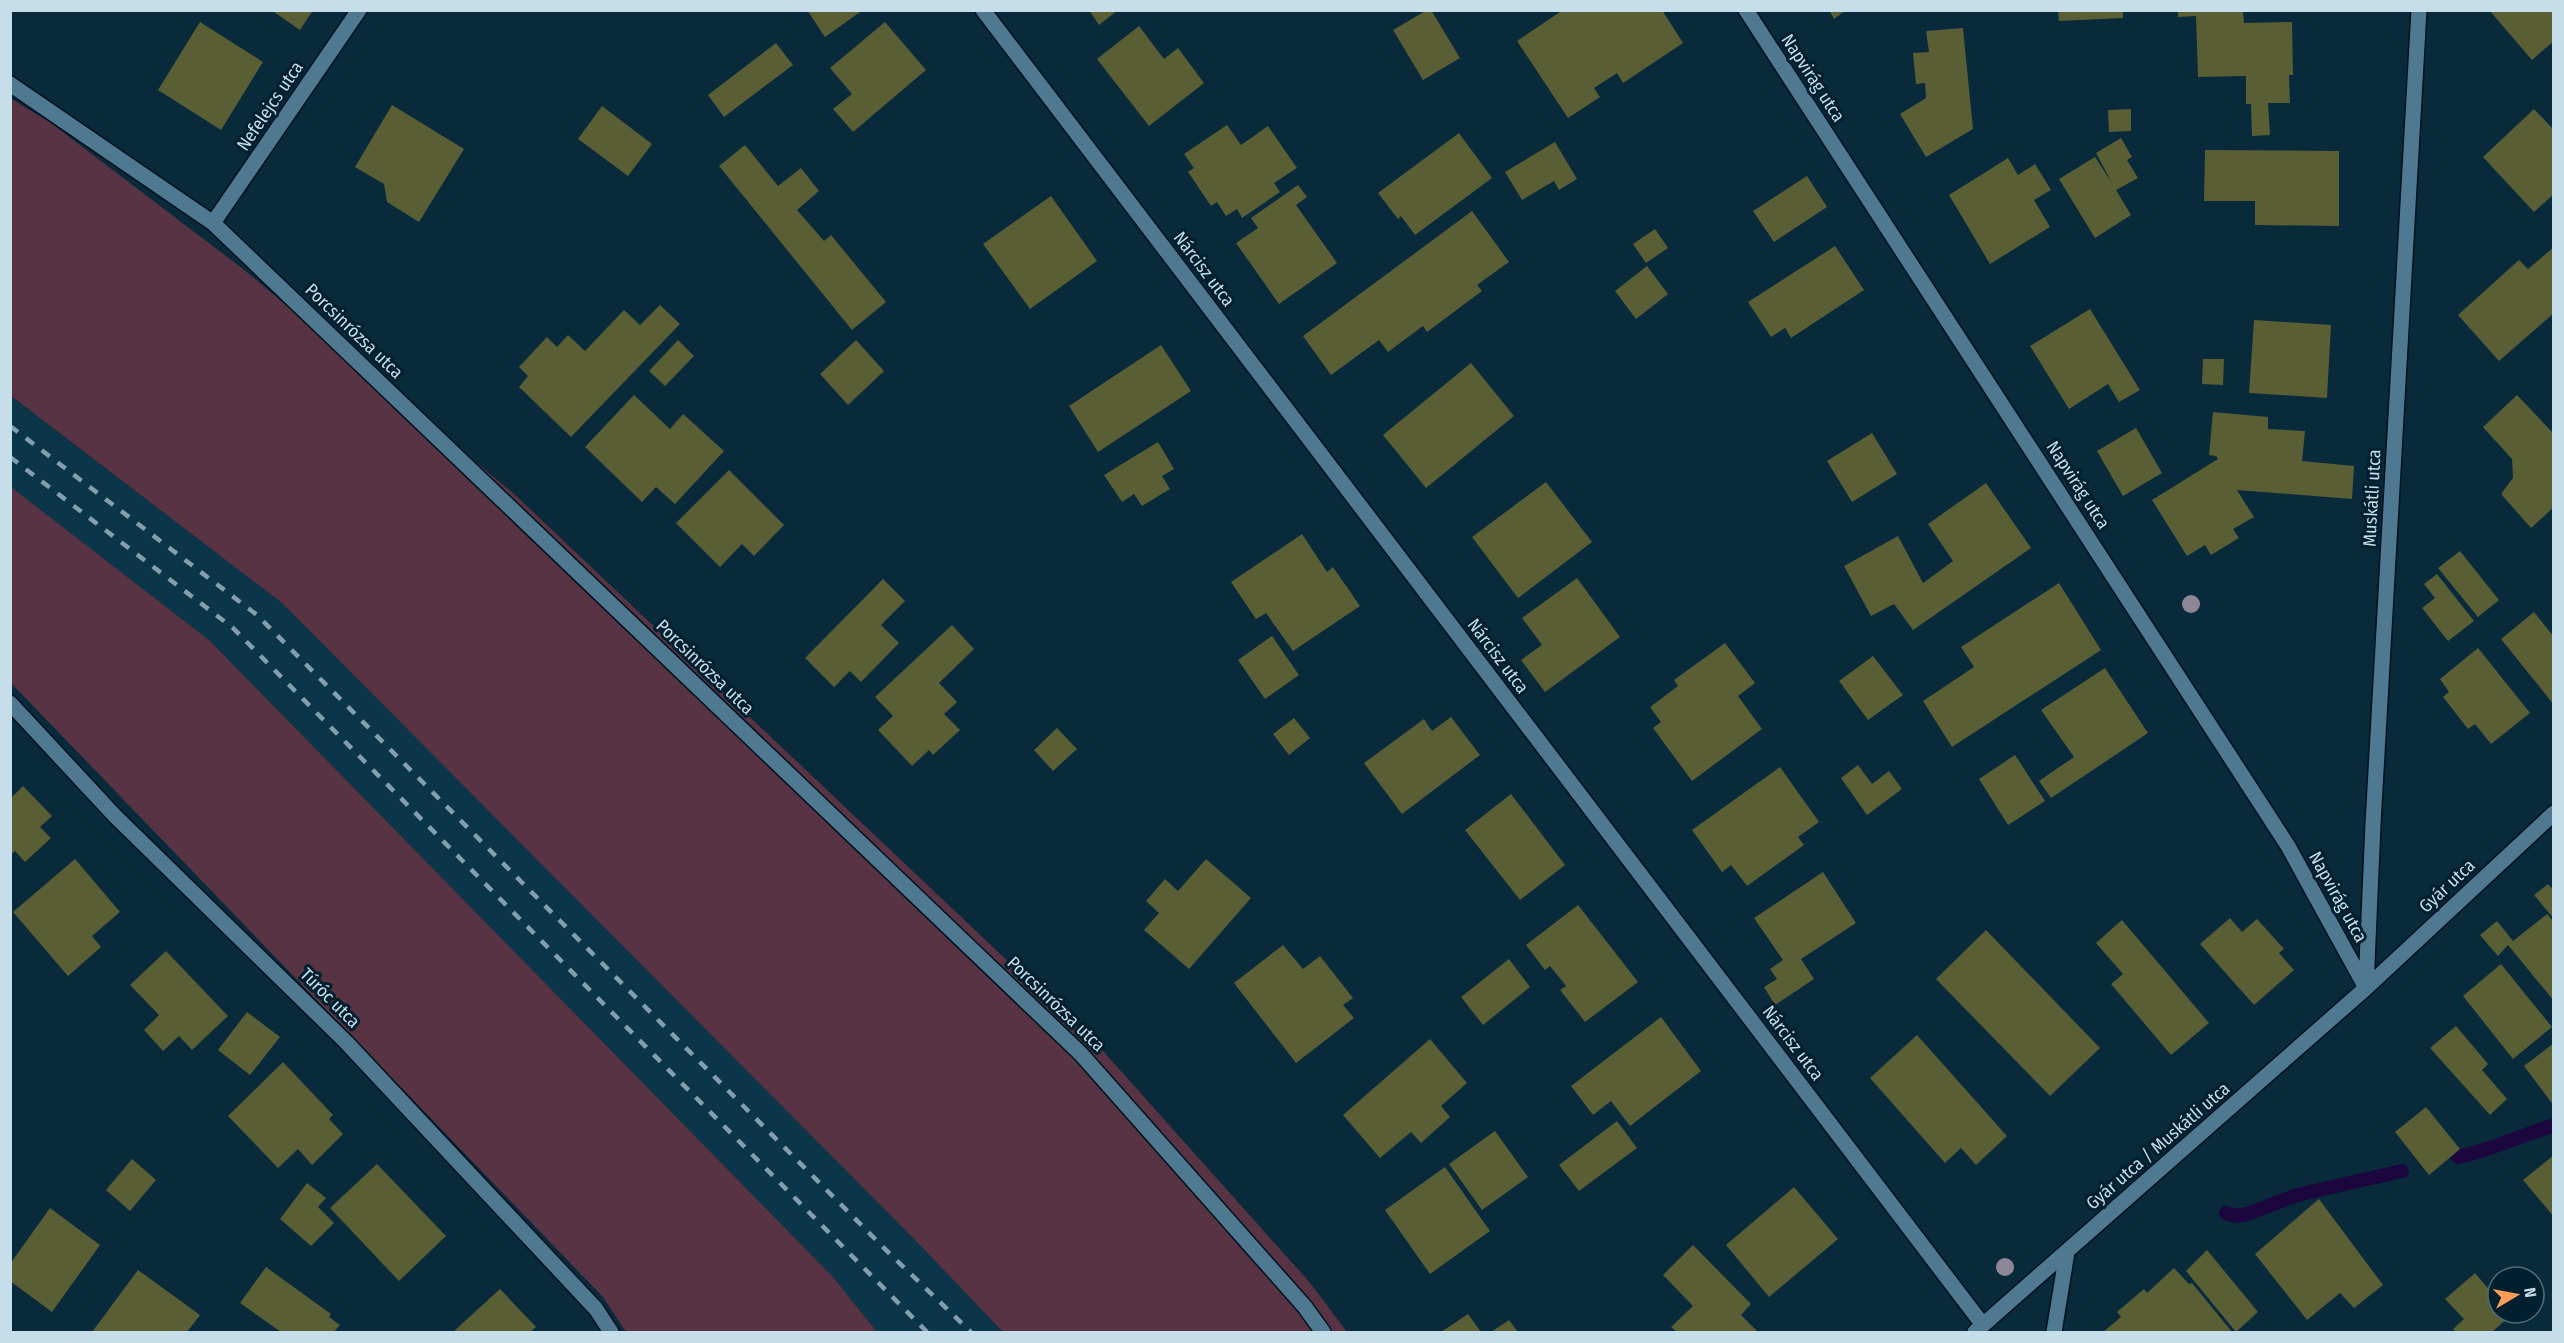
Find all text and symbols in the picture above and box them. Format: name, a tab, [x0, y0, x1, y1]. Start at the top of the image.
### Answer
street label: Napvirág utca	[1776, 30, 1850, 126]
street label: Nefelejcs utca	[232, 57, 308, 155]
street label: Nárcisz utca	[1169, 227, 1239, 311]
street label: Porcsinrózsa utca	[300, 279, 408, 383]
street label: Napvirág utca	[2041, 437, 2115, 533]
street label: Muskátli utca	[2358, 449, 2386, 547]
street label: Nárcisz utca	[1463, 614, 1533, 698]
street label: Porcsinrózsa utca	[651, 615, 759, 719]
street label: Napvirág utca	[2304, 848, 2372, 946]
street label: Gyár utca	[2414, 854, 2480, 918]
street label: Porcsinrózsa utca	[1002, 952, 1110, 1056]
street label: Túróc utca	[295, 963, 365, 1033]
street label: Nárcisz utca	[1758, 1001, 1828, 1085]
street label: Gyár utca / Muskátli utca	[2082, 1078, 2234, 1214]
north arrow	[2486, 1265, 2546, 1325]
text: N	[2520, 1286, 2540, 1299]

